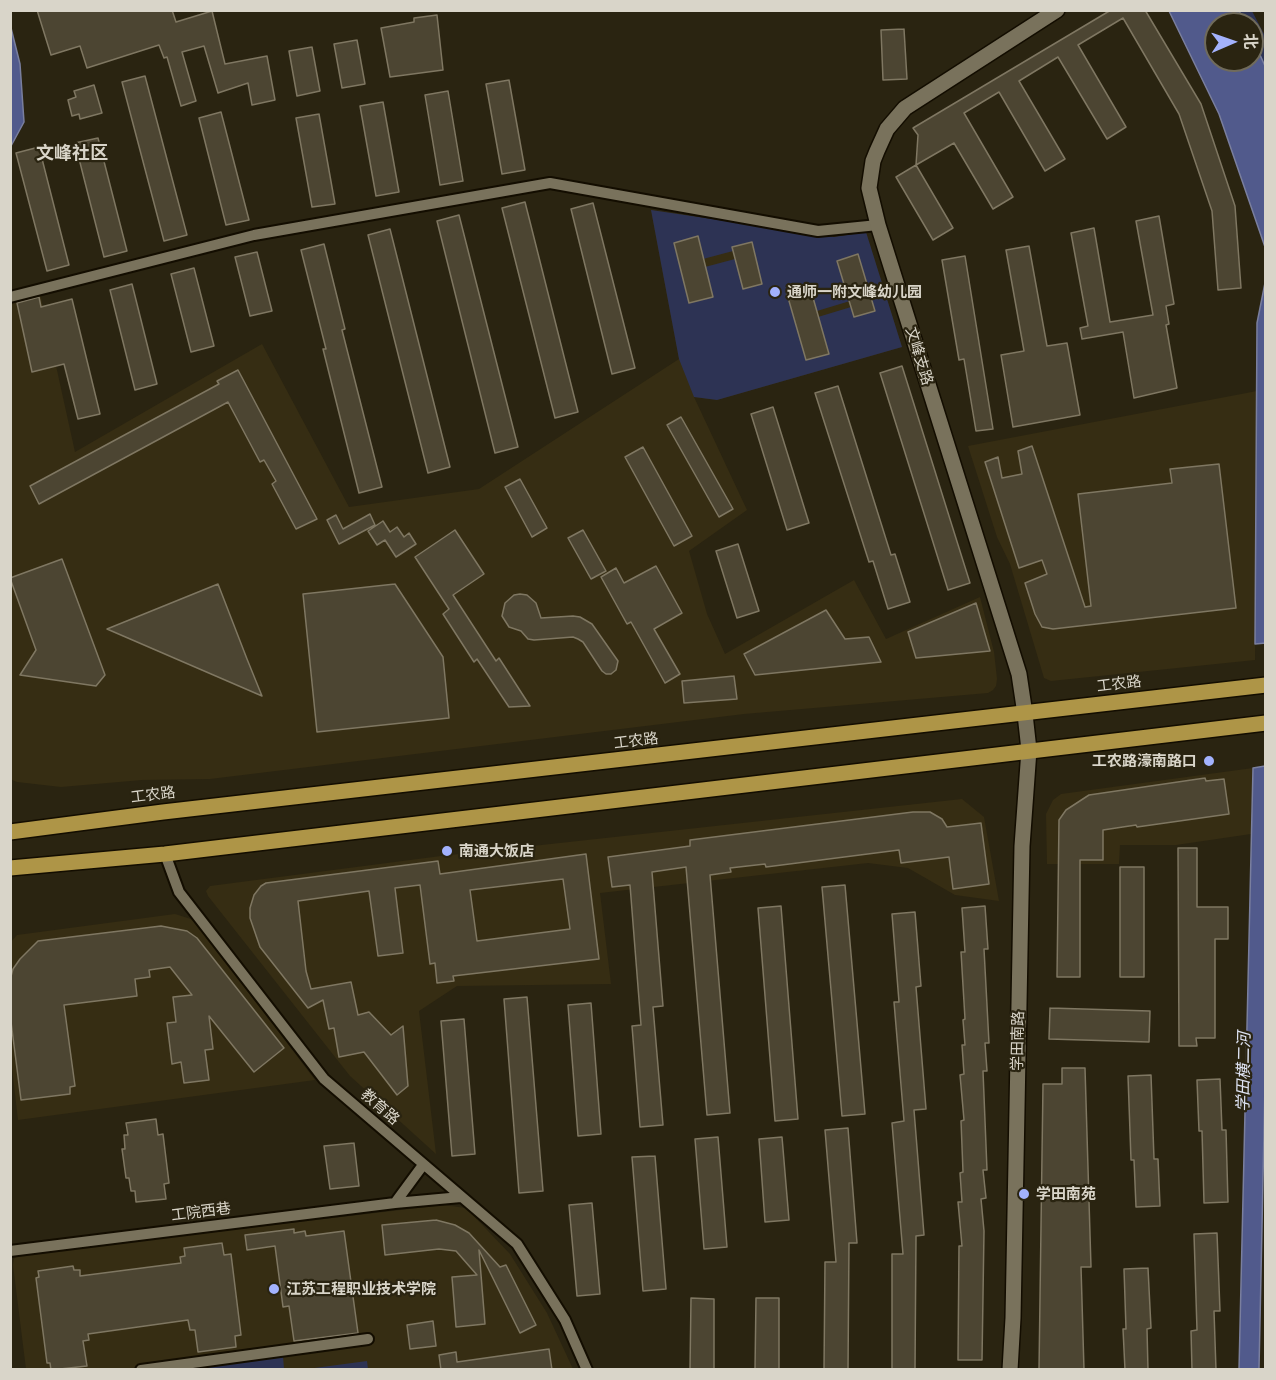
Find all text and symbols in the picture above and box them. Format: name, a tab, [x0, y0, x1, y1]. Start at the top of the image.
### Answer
north arrow	[1204, 12, 1264, 72]
text: 北	[1241, 33, 1260, 50]
district label: 文峰社区	[36, 142, 108, 164]
place label: 通师一附文峰幼儿园	[787, 283, 922, 301]
marker: 通师一附文峰幼儿园	[768, 285, 782, 299]
street label: 文峰支路	[902, 325, 936, 387]
street label: 工农路	[1096, 672, 1142, 696]
street label: 工农路	[613, 729, 659, 753]
place label: 工农路濠南路口	[1092, 752, 1197, 770]
marker: 工农路濠南路口	[1202, 754, 1216, 768]
street label: 工农路	[130, 783, 176, 807]
place label: 南通大饭店	[459, 842, 534, 860]
marker: 南通大饭店	[440, 844, 454, 858]
street label: 学田南路	[1008, 1011, 1028, 1071]
water label: 学田横二河	[1234, 1032, 1254, 1112]
street label: 教育路	[357, 1085, 403, 1129]
place label: 学田南苑	[1036, 1185, 1096, 1203]
marker: 学田南苑	[1017, 1187, 1031, 1201]
street label: 工院西巷	[170, 1199, 232, 1225]
place label: 江苏工程职业技术学院	[286, 1280, 436, 1298]
marker: 江苏工程职业技术学院	[267, 1282, 281, 1296]

